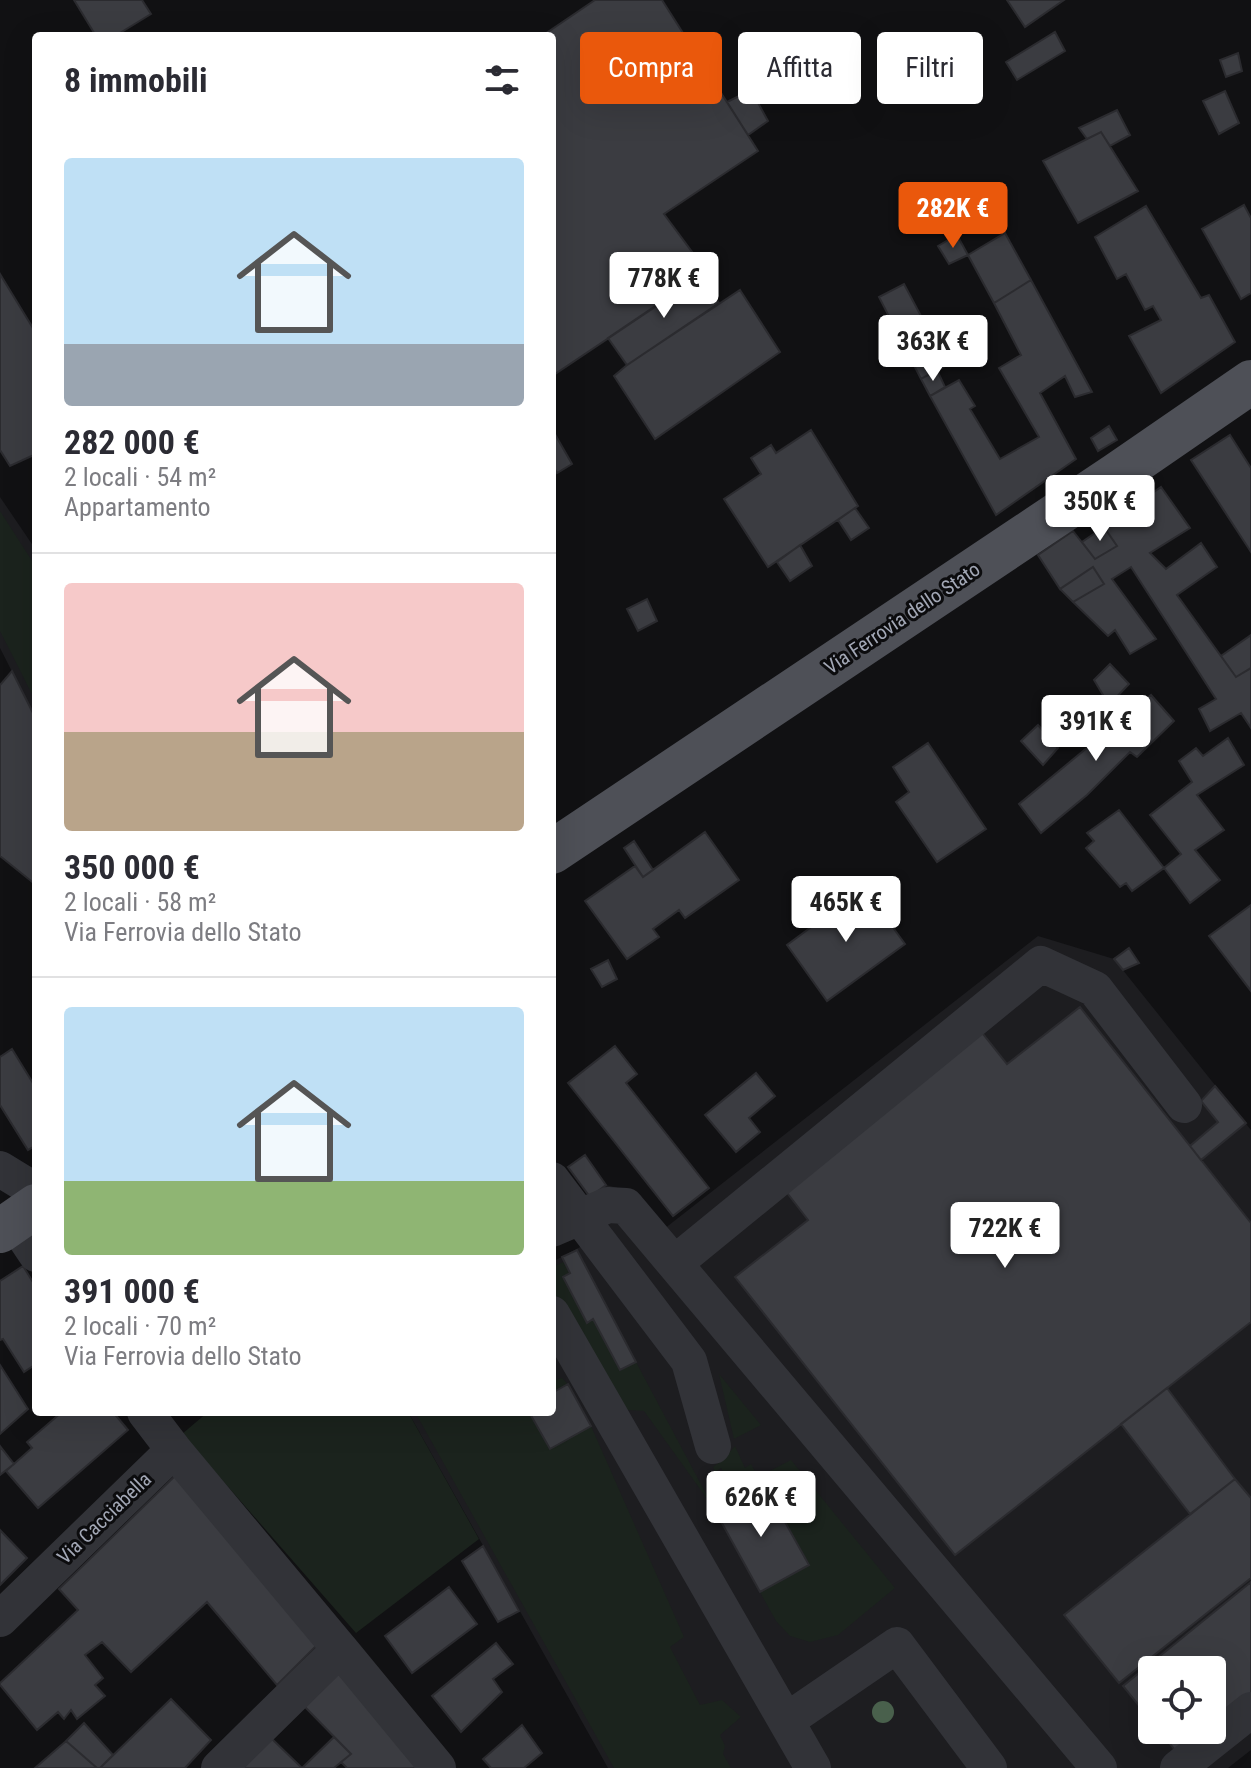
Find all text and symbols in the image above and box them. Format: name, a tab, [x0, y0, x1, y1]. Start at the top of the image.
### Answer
chip: Compra	[580, 32, 722, 104]
chip: Affitta	[738, 32, 861, 104]
chip: Filtri	[877, 32, 983, 104]
icon: filters	[480, 58, 524, 102]
text: 8 immobili	[64, 60, 207, 100]
pin: 282K €	[888, 182, 1018, 250]
text: 282K €	[917, 193, 989, 223]
icon: home	[222, 210, 366, 354]
pin: 778K €	[599, 252, 729, 320]
text: 778K €	[628, 263, 700, 293]
pin: 363K €	[868, 315, 998, 383]
text: 363K €	[897, 326, 969, 356]
text: 282 000 €	[64, 422, 200, 462]
text: 2 locali · 54 m²	[64, 462, 216, 492]
pin: 350K €	[1035, 475, 1165, 543]
text: 350K €	[1064, 486, 1136, 516]
text: Appartamento	[64, 492, 211, 522]
street label: Via Ferrovia dello Stato	[820, 557, 984, 679]
icon: home	[222, 635, 366, 779]
pin: 391K €	[1031, 695, 1161, 763]
text: 391K €	[1060, 706, 1132, 736]
text: 350 000 €	[64, 847, 200, 887]
pin: 465K €	[781, 876, 911, 944]
text: 2 locali · 58 m²	[64, 887, 216, 917]
text: 465K €	[810, 887, 882, 917]
text: Via Ferrovia dello Stato	[64, 917, 302, 947]
icon: home	[222, 1059, 366, 1203]
pin: 722K €	[940, 1202, 1070, 1270]
text: 722K €	[969, 1213, 1041, 1243]
text: 391 000 €	[64, 1271, 200, 1311]
text: 2 locali · 70 m²	[64, 1311, 216, 1341]
text: Via Ferrovia dello Stato	[64, 1341, 302, 1371]
street label: Via Cacciabella	[52, 1467, 156, 1569]
pin: 626K €	[696, 1471, 826, 1539]
text: 626K €	[725, 1482, 797, 1512]
map controls	[1138, 1656, 1226, 1744]
button: locate	[1138, 1656, 1226, 1744]

